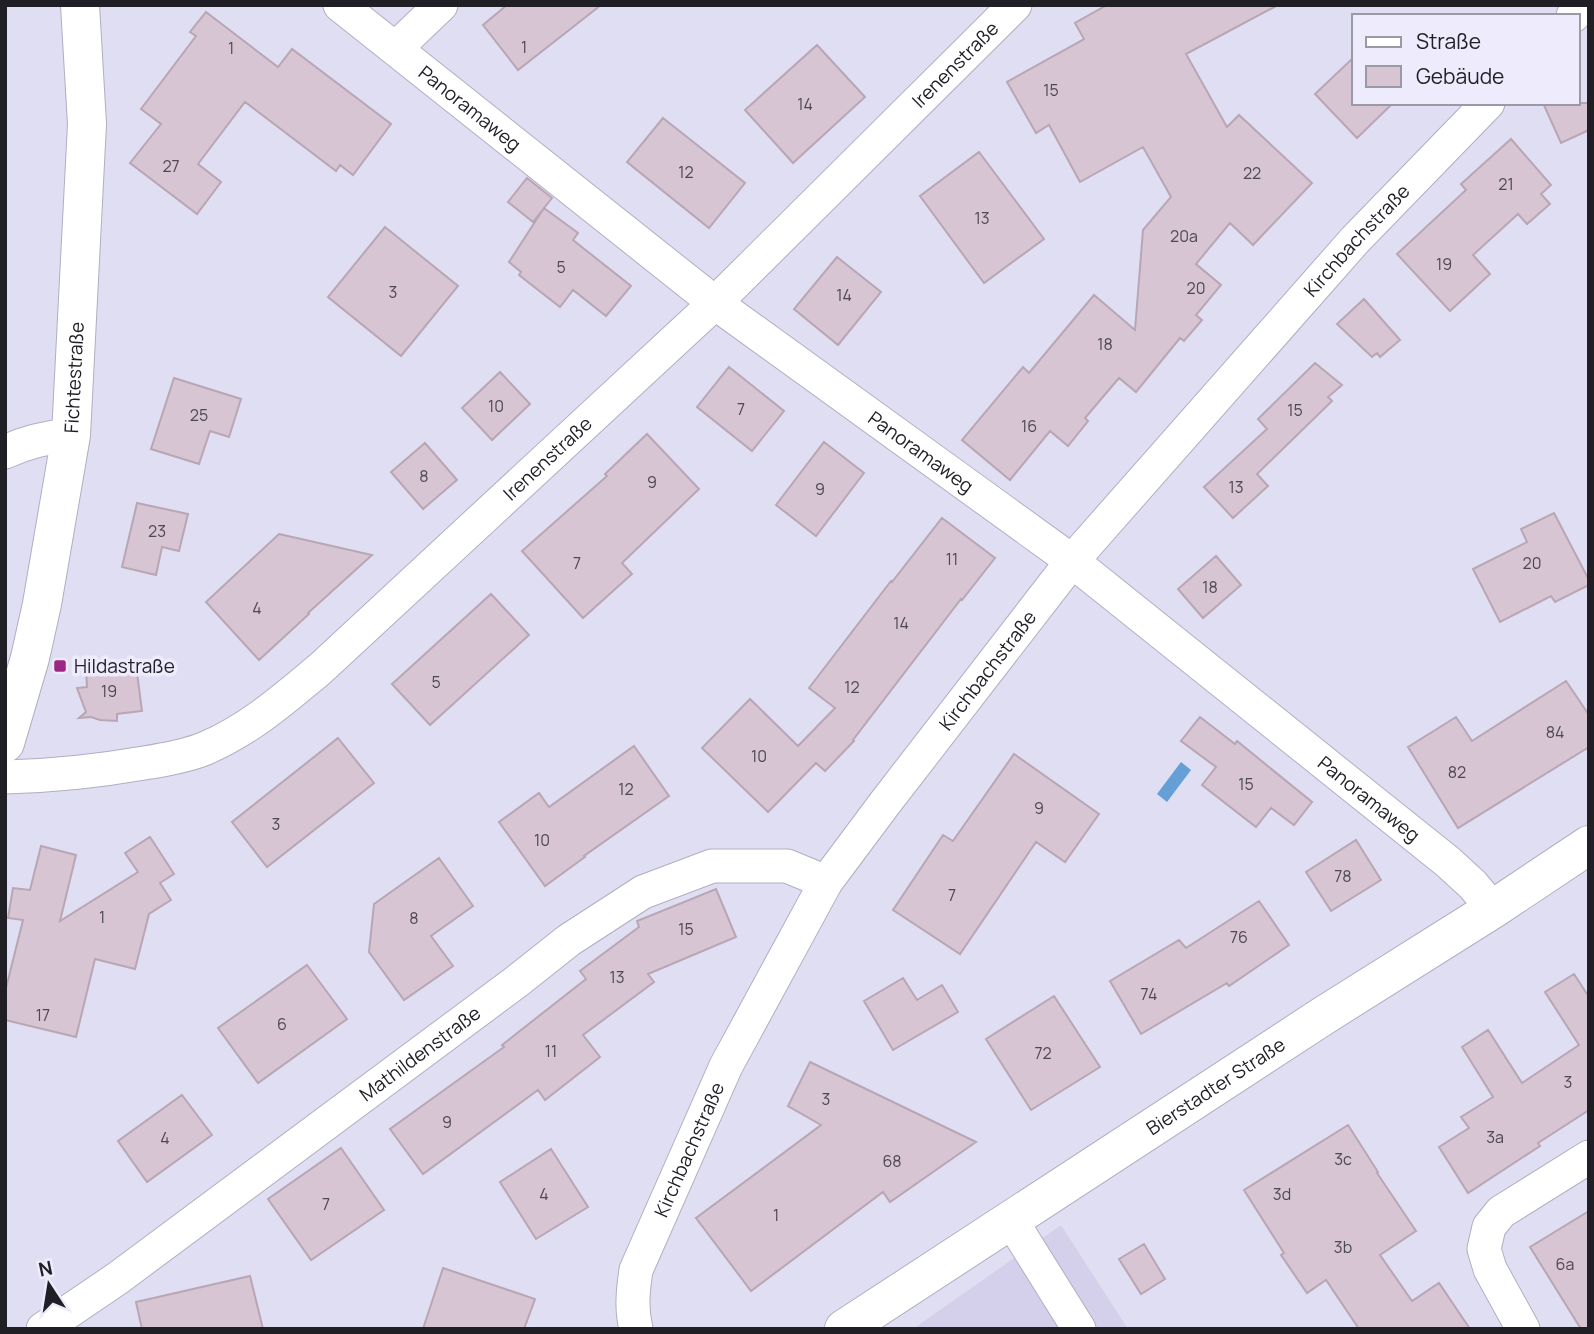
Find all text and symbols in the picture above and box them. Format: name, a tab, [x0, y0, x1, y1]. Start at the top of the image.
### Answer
legend	[1352, 14, 1580, 105]
street label: Irenenstraße	[906, 16, 1004, 113]
text: Straße	[1416, 27, 1481, 55]
house number: 1	[521, 36, 527, 58]
house number: 1	[228, 37, 234, 59]
street label: Panoramaweg	[413, 60, 527, 157]
text: Gebäude	[1416, 62, 1504, 90]
house number: 15	[1043, 79, 1059, 101]
house number: 14	[797, 93, 813, 115]
house number: 27	[162, 155, 180, 177]
house number: 12	[678, 161, 694, 183]
house number: 22	[1243, 162, 1261, 184]
house number: 21	[1498, 173, 1514, 195]
street label: Kirchbachstraße	[1298, 178, 1415, 302]
house number: 13	[974, 207, 990, 229]
house number: 20a	[1170, 225, 1198, 247]
house number: 19	[1436, 253, 1452, 275]
house number: 5	[556, 256, 566, 278]
house number: 20	[1187, 277, 1205, 299]
house number: 3	[389, 281, 397, 303]
house number: 14	[836, 284, 852, 306]
street label: Fichtestraße	[58, 321, 90, 434]
house number: 18	[1097, 333, 1113, 355]
house number: 10	[488, 395, 504, 417]
house number: 7	[737, 398, 745, 420]
house number: 15	[1287, 399, 1303, 421]
house number: 25	[190, 404, 208, 426]
street label: Panoramaweg	[863, 405, 979, 499]
street label: Irenenstraße	[497, 411, 597, 506]
house number: 16	[1021, 415, 1037, 437]
house number: 8	[419, 465, 429, 487]
house number: 9	[647, 471, 657, 493]
house number: 13	[1228, 476, 1244, 498]
house number: 9	[815, 478, 825, 500]
house number: 23	[148, 520, 166, 542]
house number: 11	[946, 548, 958, 570]
house number: 7	[573, 552, 581, 574]
house number: 20	[1523, 552, 1541, 574]
house number: 18	[1202, 576, 1218, 598]
house number: 4	[252, 597, 262, 619]
street label: Kirchbachstraße	[933, 605, 1042, 736]
house number: 14	[893, 612, 909, 634]
place label: Hildastraße	[74, 653, 175, 679]
marker: Hildastraße	[52, 658, 68, 674]
house number: 5	[431, 671, 441, 693]
house number: 12	[844, 676, 860, 698]
house number: 19	[101, 680, 117, 702]
house number: 84	[1546, 721, 1564, 743]
house number: 10	[751, 745, 767, 767]
street label: Panoramaweg	[1313, 750, 1426, 848]
house number: 82	[1448, 761, 1466, 783]
house number: 15	[1238, 773, 1254, 795]
house number: 12	[618, 778, 634, 800]
house number: 9	[1034, 797, 1044, 819]
house number: 3	[272, 813, 280, 835]
house number: 10	[534, 829, 550, 851]
house number: 78	[1334, 865, 1352, 887]
house number: 7	[948, 884, 956, 906]
house number: 1	[99, 906, 105, 928]
house number: 8	[409, 907, 419, 929]
house number: 15	[678, 918, 694, 940]
house number: 76	[1230, 926, 1248, 948]
house number: 13	[609, 966, 625, 988]
house number: 74	[1141, 983, 1157, 1005]
street label: Mathildenstraße	[354, 1000, 486, 1107]
house number: 17	[36, 1004, 50, 1026]
house number: 6	[277, 1013, 287, 1035]
street label: Bierstadter Straße	[1141, 1031, 1290, 1141]
house number: 11	[545, 1040, 557, 1062]
house number: 72	[1034, 1042, 1052, 1064]
house number: 3	[1564, 1071, 1572, 1093]
street label: Kirchbachstraße	[648, 1078, 730, 1221]
house number: 3	[822, 1088, 830, 1110]
house number: 9	[442, 1111, 452, 1133]
house number: 3a	[1486, 1126, 1504, 1148]
house number: 4	[160, 1127, 170, 1149]
house number: 3c	[1334, 1148, 1352, 1170]
house number: 68	[882, 1150, 902, 1172]
house number: 4	[539, 1183, 549, 1205]
house number: 3d	[1273, 1183, 1291, 1205]
house number: 7	[322, 1193, 330, 1215]
house number: 1	[773, 1204, 779, 1226]
house number: 3b	[1334, 1236, 1352, 1258]
north arrow	[14, 1250, 84, 1320]
house number: 6a	[1556, 1253, 1574, 1275]
text: N	[36, 1254, 55, 1283]

